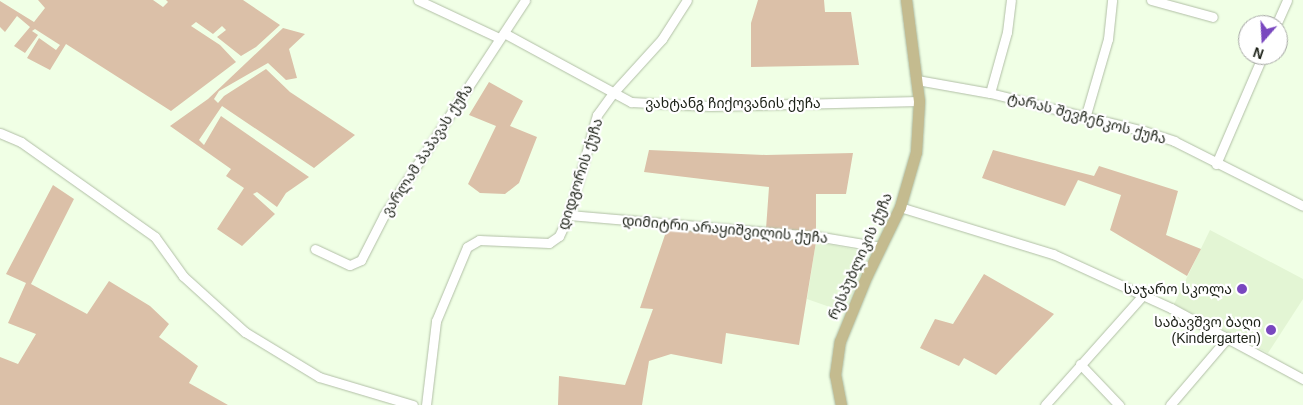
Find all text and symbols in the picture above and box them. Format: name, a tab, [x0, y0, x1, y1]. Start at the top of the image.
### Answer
north arrow	[1238, 15, 1288, 65]
text: N	[1251, 44, 1266, 62]
street label: ვარლამ პაპავას ქუჩა	[378, 81, 476, 219]
street label: ტარას შევჩენკოს ქუჩა	[1006, 89, 1168, 147]
street label: ვახტანგ ჩიქოვანის ქუჩა	[645, 95, 821, 111]
street label: დიდგორის ქუჩა	[554, 116, 606, 232]
street label: რესპუბლიკის ქუჩა	[824, 190, 896, 322]
street label: დიმიტრი არაყიშვილის ქუჩა	[621, 212, 829, 246]
place label: საჯარო სკოლა	[1124, 281, 1232, 297]
marker: საჯარო სკოლა	[1236, 283, 1248, 295]
place label: საბავშვო ბაღი (Kindergarten)	[1154, 314, 1261, 347]
marker: საბავშვო ბაღი (Kindergarten)	[1265, 324, 1277, 336]

